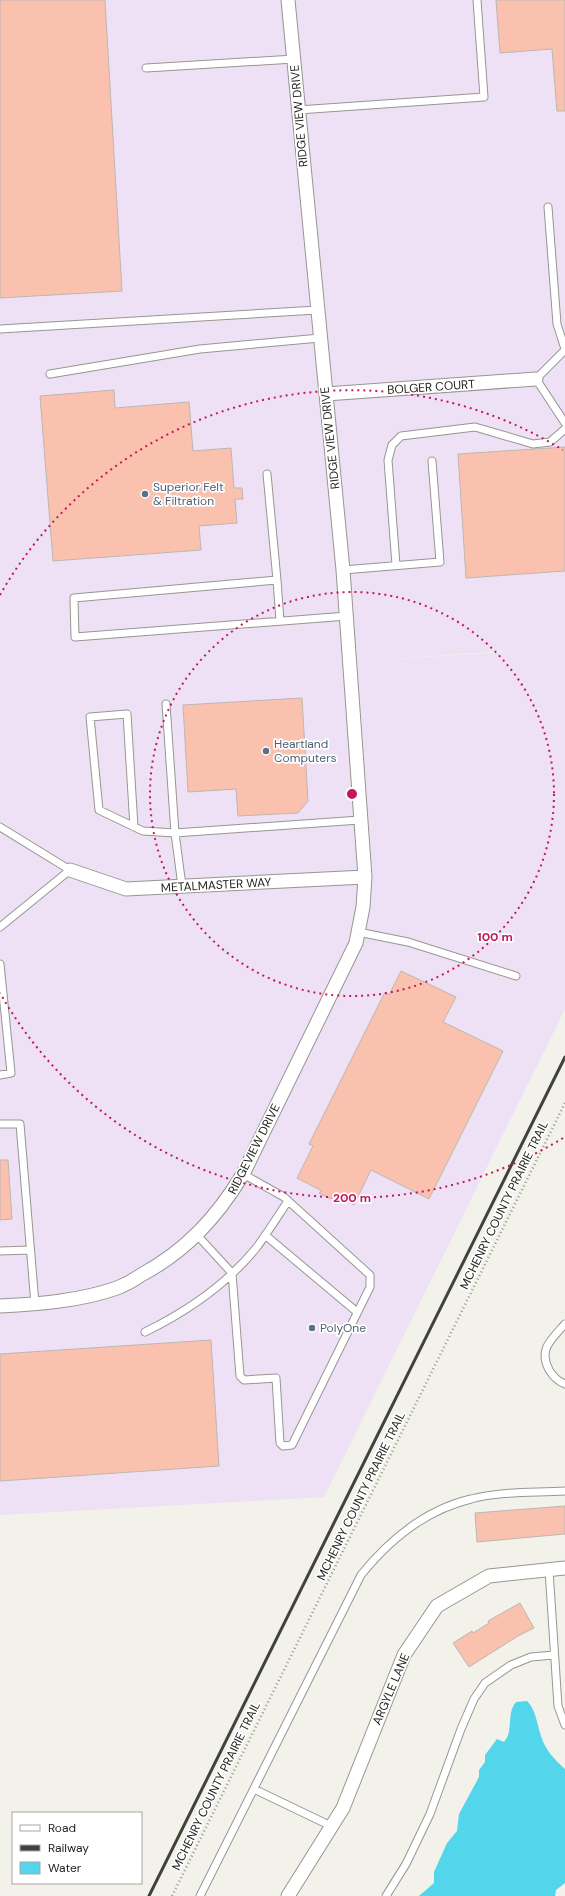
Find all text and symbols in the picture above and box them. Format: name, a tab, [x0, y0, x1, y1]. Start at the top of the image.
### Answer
street label: RIDGE VIEW DRIVE	[287, 64, 311, 168]
street label: BOLGER COURT	[387, 376, 476, 398]
street label: RIDGE VIEW DRIVE	[317, 386, 343, 490]
place label: Superior Felt & Filtration	[153, 479, 224, 509]
marker: Superior Felt & Filtration	[140, 489, 150, 499]
place label: Heartland Computers	[274, 736, 337, 766]
marker: Heartland Computers	[261, 746, 271, 756]
centre of rings	[345, 787, 359, 801]
street label: METALMASTER WAY	[160, 874, 272, 896]
text: 100 m	[477, 929, 513, 945]
street label: RIDGEVIEW DRIVE	[224, 1101, 284, 1197]
street label: MCHENRY COUNTY PRAIRIE TRAIL	[456, 1118, 552, 1292]
text: 200 m	[333, 1190, 371, 1206]
place label: PolyOne	[320, 1320, 366, 1336]
marker: PolyOne	[307, 1323, 317, 1333]
street label: MCHENRY COUNTY PRAIRIE TRAIL	[313, 1409, 409, 1583]
street label: ARGYLE LANE	[369, 1651, 413, 1727]
street label: MCHENRY COUNTY PRAIRIE TRAIL	[168, 1699, 264, 1873]
legend	[12, 1812, 142, 1884]
text: Road	[48, 1820, 76, 1836]
text: Railway	[48, 1840, 89, 1856]
text: Water	[48, 1860, 82, 1876]

